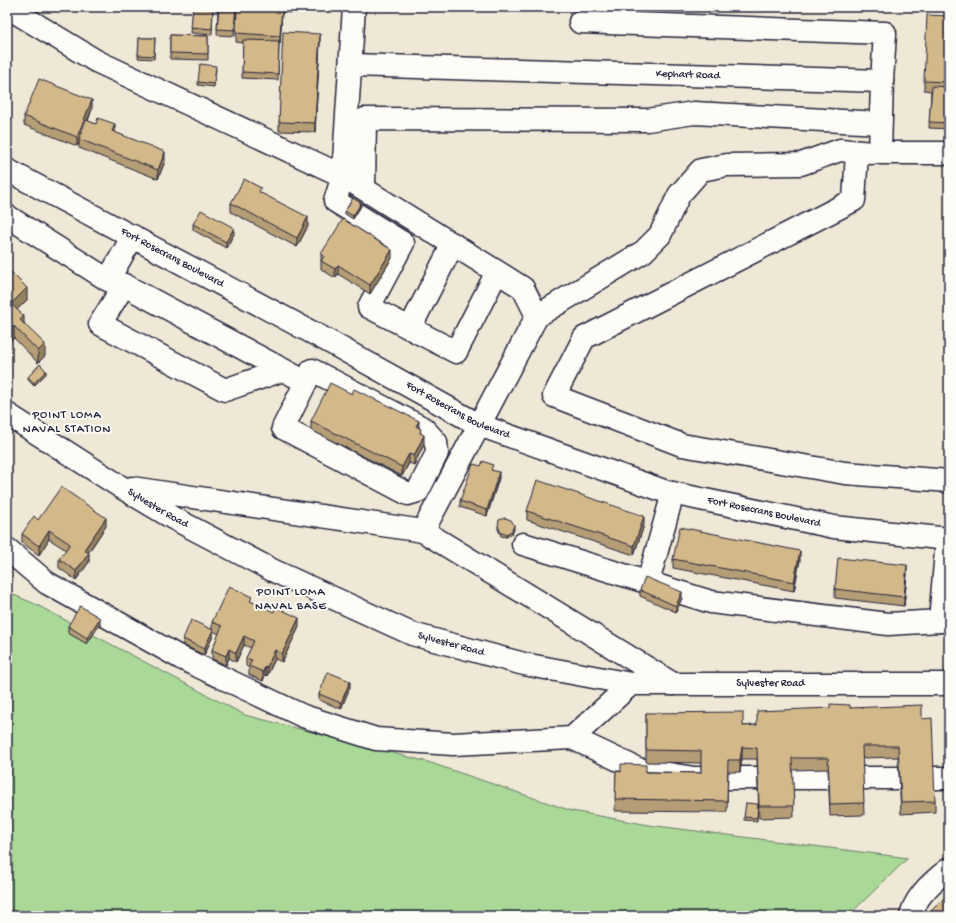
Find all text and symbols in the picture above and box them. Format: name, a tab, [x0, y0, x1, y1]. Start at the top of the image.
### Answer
street label: Kephart Road	[656, 68, 722, 82]
street label: Fort Rosecrans Boulevard	[117, 225, 227, 291]
street label: Fort Rosecrans Boulevard	[403, 379, 513, 442]
district label: POINT LOMA NAVAL STATION	[23, 409, 111, 437]
street label: Sylvester Road	[125, 486, 192, 532]
street label: Fort Rosecrans Boulevard	[705, 494, 823, 530]
district label: POINT LOMA NAVAL BASE	[255, 586, 327, 614]
street label: Sylvester Road	[416, 630, 487, 659]
street label: Sylvester Road	[736, 678, 806, 690]

